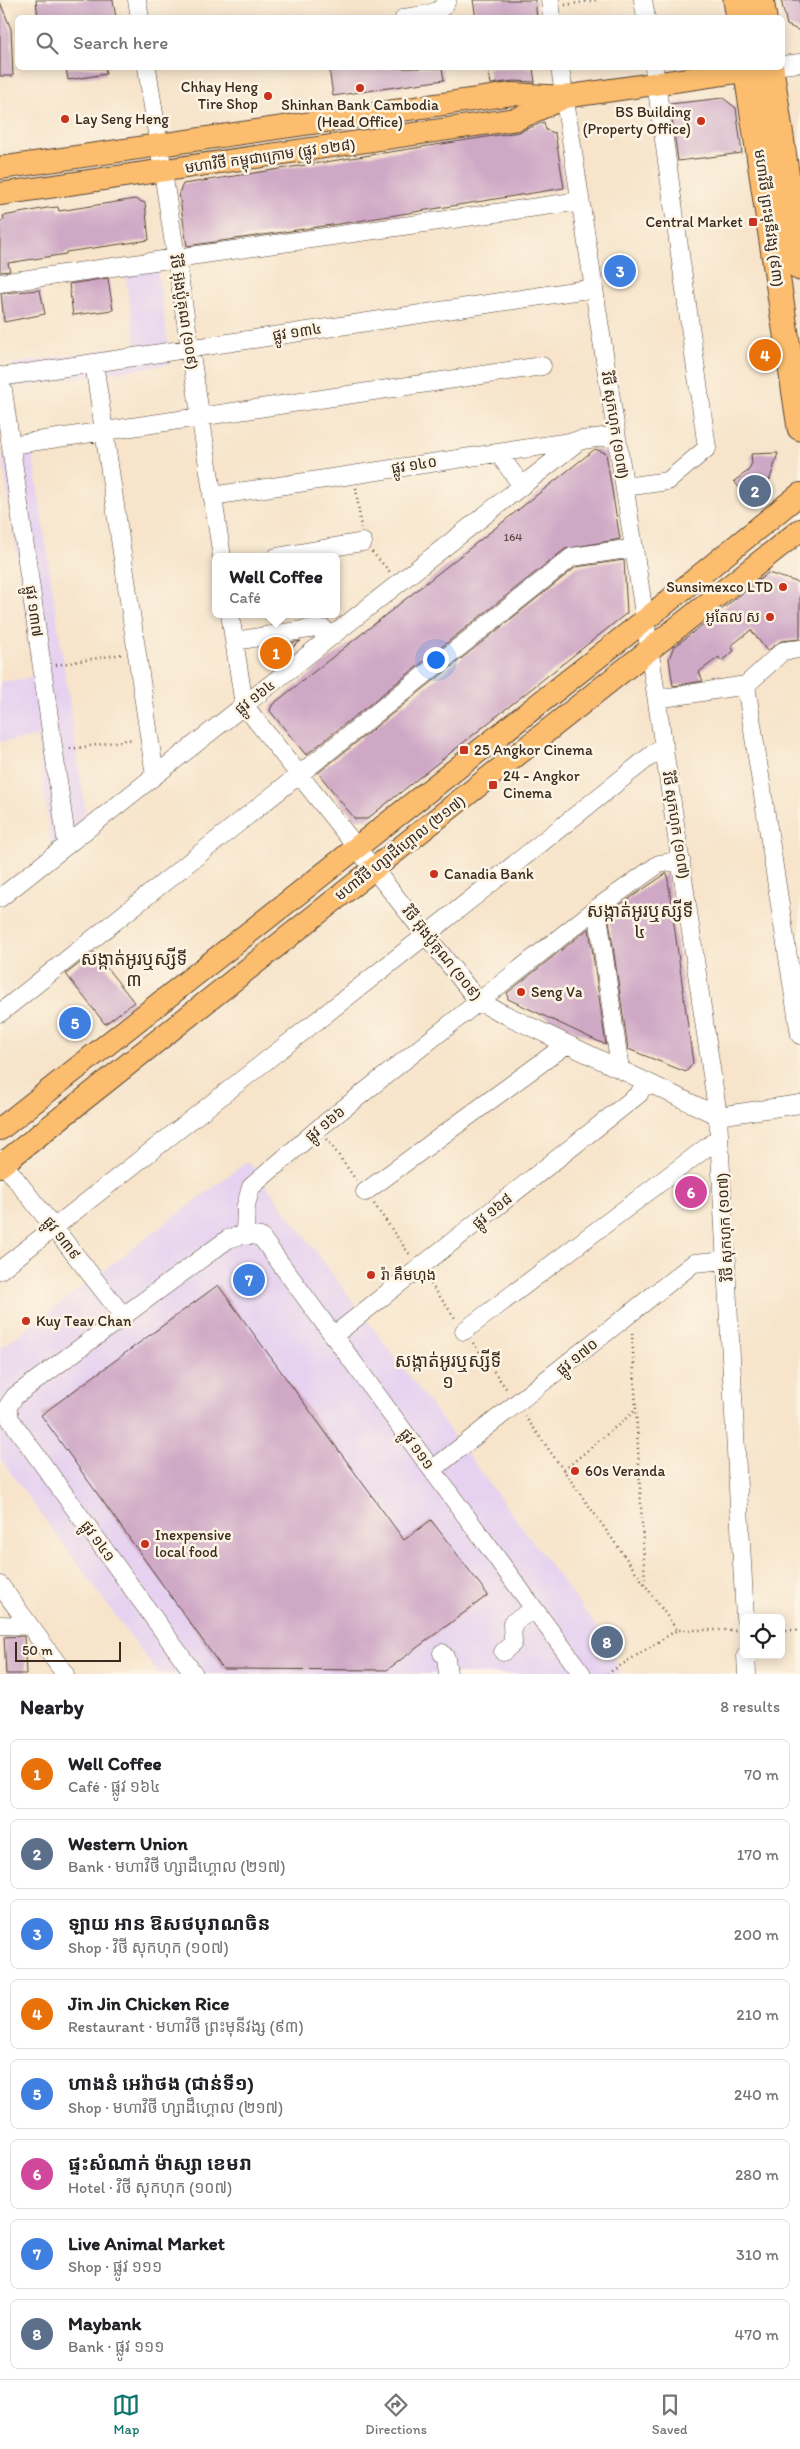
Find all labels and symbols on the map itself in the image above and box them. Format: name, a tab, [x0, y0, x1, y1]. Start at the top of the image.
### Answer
place label: Chhay Heng Tire Shop	[181, 78, 258, 113]
marker: Shinhan Bank Cambodia (Head Office)	[354, 82, 366, 94]
marker: Chhay Heng Tire Shop	[262, 90, 274, 102]
place label: Shinhan Bank Cambodia (Head Office)	[281, 96, 439, 131]
place label: BS Building (Property Office)	[583, 103, 691, 138]
place label: Lay Seng Heng	[75, 110, 169, 128]
marker: Lay Seng Heng	[59, 113, 71, 125]
marker: BS Building (Property Office)	[695, 115, 707, 127]
street label: មហាវិថី កម្ពុជាក្រោម (ផ្លូវ ១២៨)	[184, 135, 357, 181]
street label: មហាវិថី ព្រះមុនីវង្ស (៩៣)	[750, 148, 788, 288]
place label: Central Market	[645, 213, 743, 231]
marker: Central Market	[747, 216, 759, 228]
pin: 3	[604, 252, 636, 290]
street label: វិថី អ៊ុងប៉ូគុណ (១០៩)	[166, 253, 203, 371]
street label: ផ្លូវ ១៣៤	[271, 319, 324, 349]
pin: 4	[749, 336, 781, 374]
street label: វិថី សុកហុក (១០៧)	[597, 370, 633, 480]
street label: ផ្លូវ ១៤០	[390, 452, 439, 482]
pin: 2	[739, 472, 771, 510]
house number: 164	[503, 530, 523, 544]
place label: Sunsimexco LTD	[666, 578, 773, 596]
marker: Sunsimexco LTD	[777, 581, 789, 593]
street label: ផ្លូវ ១៣៧	[17, 584, 47, 639]
place label: អូតែល ស	[705, 608, 760, 626]
marker: អូតែល ស	[764, 611, 776, 623]
pin: 1	[260, 634, 292, 672]
your location	[423, 647, 449, 673]
street label: ផ្លូវ ១៦៤	[231, 676, 282, 722]
place label: 25 Angkor Cinema	[474, 741, 593, 759]
marker: 25 Angkor Cinema	[458, 744, 470, 756]
place label: 24 - Angkor Cinema	[503, 767, 580, 802]
street label: វិថី សុកហុក (១០៧)	[658, 770, 694, 880]
marker: 24 - Angkor Cinema	[487, 779, 499, 791]
street label: មហាវិថី ហ្សាដឹហ្គោល (២១៧)	[331, 791, 469, 905]
place label: Canadia Bank	[444, 865, 534, 883]
marker: Canadia Bank	[428, 868, 440, 880]
district label: សង្កាត់អូរឬស្សីទី ៤	[587, 899, 693, 943]
street label: វិថី អ៊ុងប៉ូគុណ (១០៩)	[398, 902, 486, 1004]
district label: សង្កាត់អូរឬស្សីទី ៣	[81, 947, 187, 991]
place label: Seng Va	[531, 983, 583, 1001]
marker: Seng Va	[515, 986, 527, 998]
pin: 5	[59, 1004, 91, 1042]
street label: ផ្លូវ ១៦៦	[301, 1102, 351, 1149]
street label: វិថី សុកហុក (១០៧)	[713, 1172, 737, 1282]
pin: 6	[675, 1173, 707, 1211]
street label: ផ្លូវ ១៦៨	[468, 1189, 518, 1236]
street label: ផ្លូវ ១៣៩	[36, 1213, 84, 1266]
pin: 7	[233, 1261, 265, 1299]
place label: រ៉ា គឹមហុង	[381, 1266, 436, 1284]
marker: រ៉ា គឹមហុង	[365, 1269, 377, 1281]
place label: Kuy Teav Chan	[36, 1312, 132, 1330]
marker: Kuy Teav Chan	[20, 1315, 32, 1327]
street label: ផ្លូវ ១៧០	[552, 1335, 604, 1383]
district label: សង្កាត់អូរឬស្សីទី ១	[395, 1349, 501, 1393]
street label: ផ្លូវ ១១១	[392, 1425, 438, 1476]
place label: 60s Veranda	[585, 1462, 665, 1480]
marker: 60s Veranda	[569, 1465, 581, 1477]
street label: ផ្លូវ ១៤១	[73, 1517, 119, 1568]
place label: Inexpensive local food	[155, 1526, 231, 1561]
marker: Inexpensive local food	[139, 1538, 151, 1550]
pin: 8	[591, 1623, 623, 1661]
scale bar	[15, 1639, 121, 1662]

